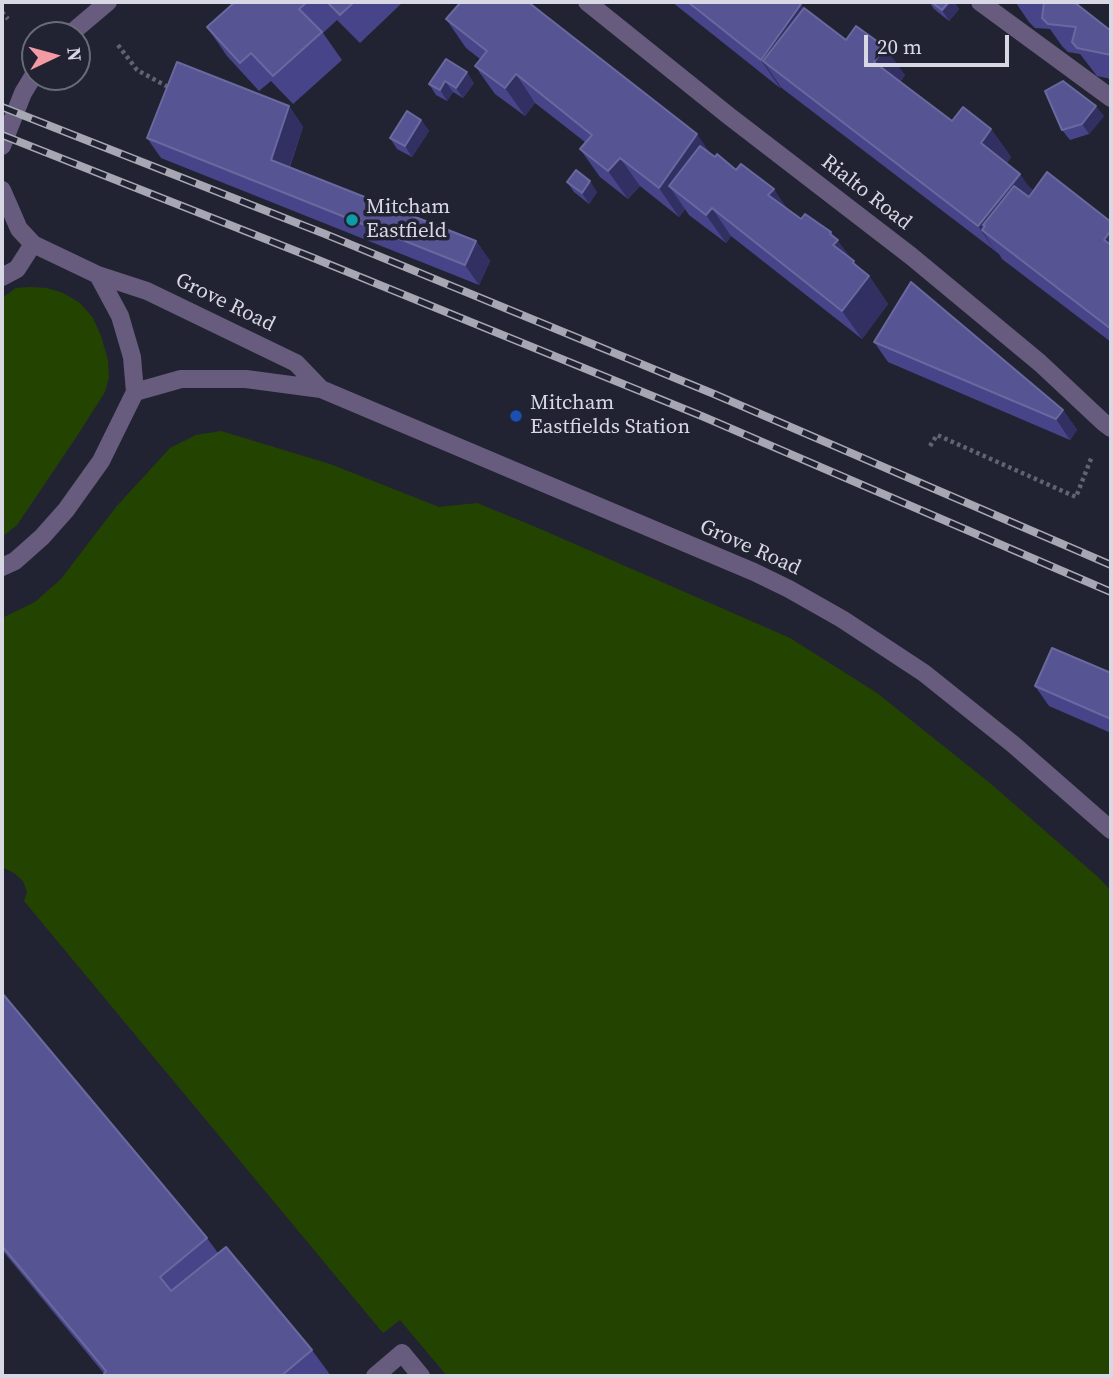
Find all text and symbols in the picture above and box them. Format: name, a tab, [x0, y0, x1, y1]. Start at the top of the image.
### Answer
north arrow	[21, 21, 91, 91]
scale bar	[868, 21, 1013, 65]
text: 20 m	[877, 32, 922, 61]
text: N	[61, 46, 88, 62]
street label: Rialto Road	[816, 150, 916, 236]
place label: Mitcham Eastfield	[366, 195, 450, 245]
marker: Mitcham Eastfield	[344, 212, 360, 228]
street label: Grove Road	[171, 268, 279, 338]
place label: Mitcham Eastfields Station	[530, 391, 690, 441]
marker: Mitcham Eastfields Station	[508, 408, 524, 424]
street label: Grove Road	[696, 515, 804, 581]

